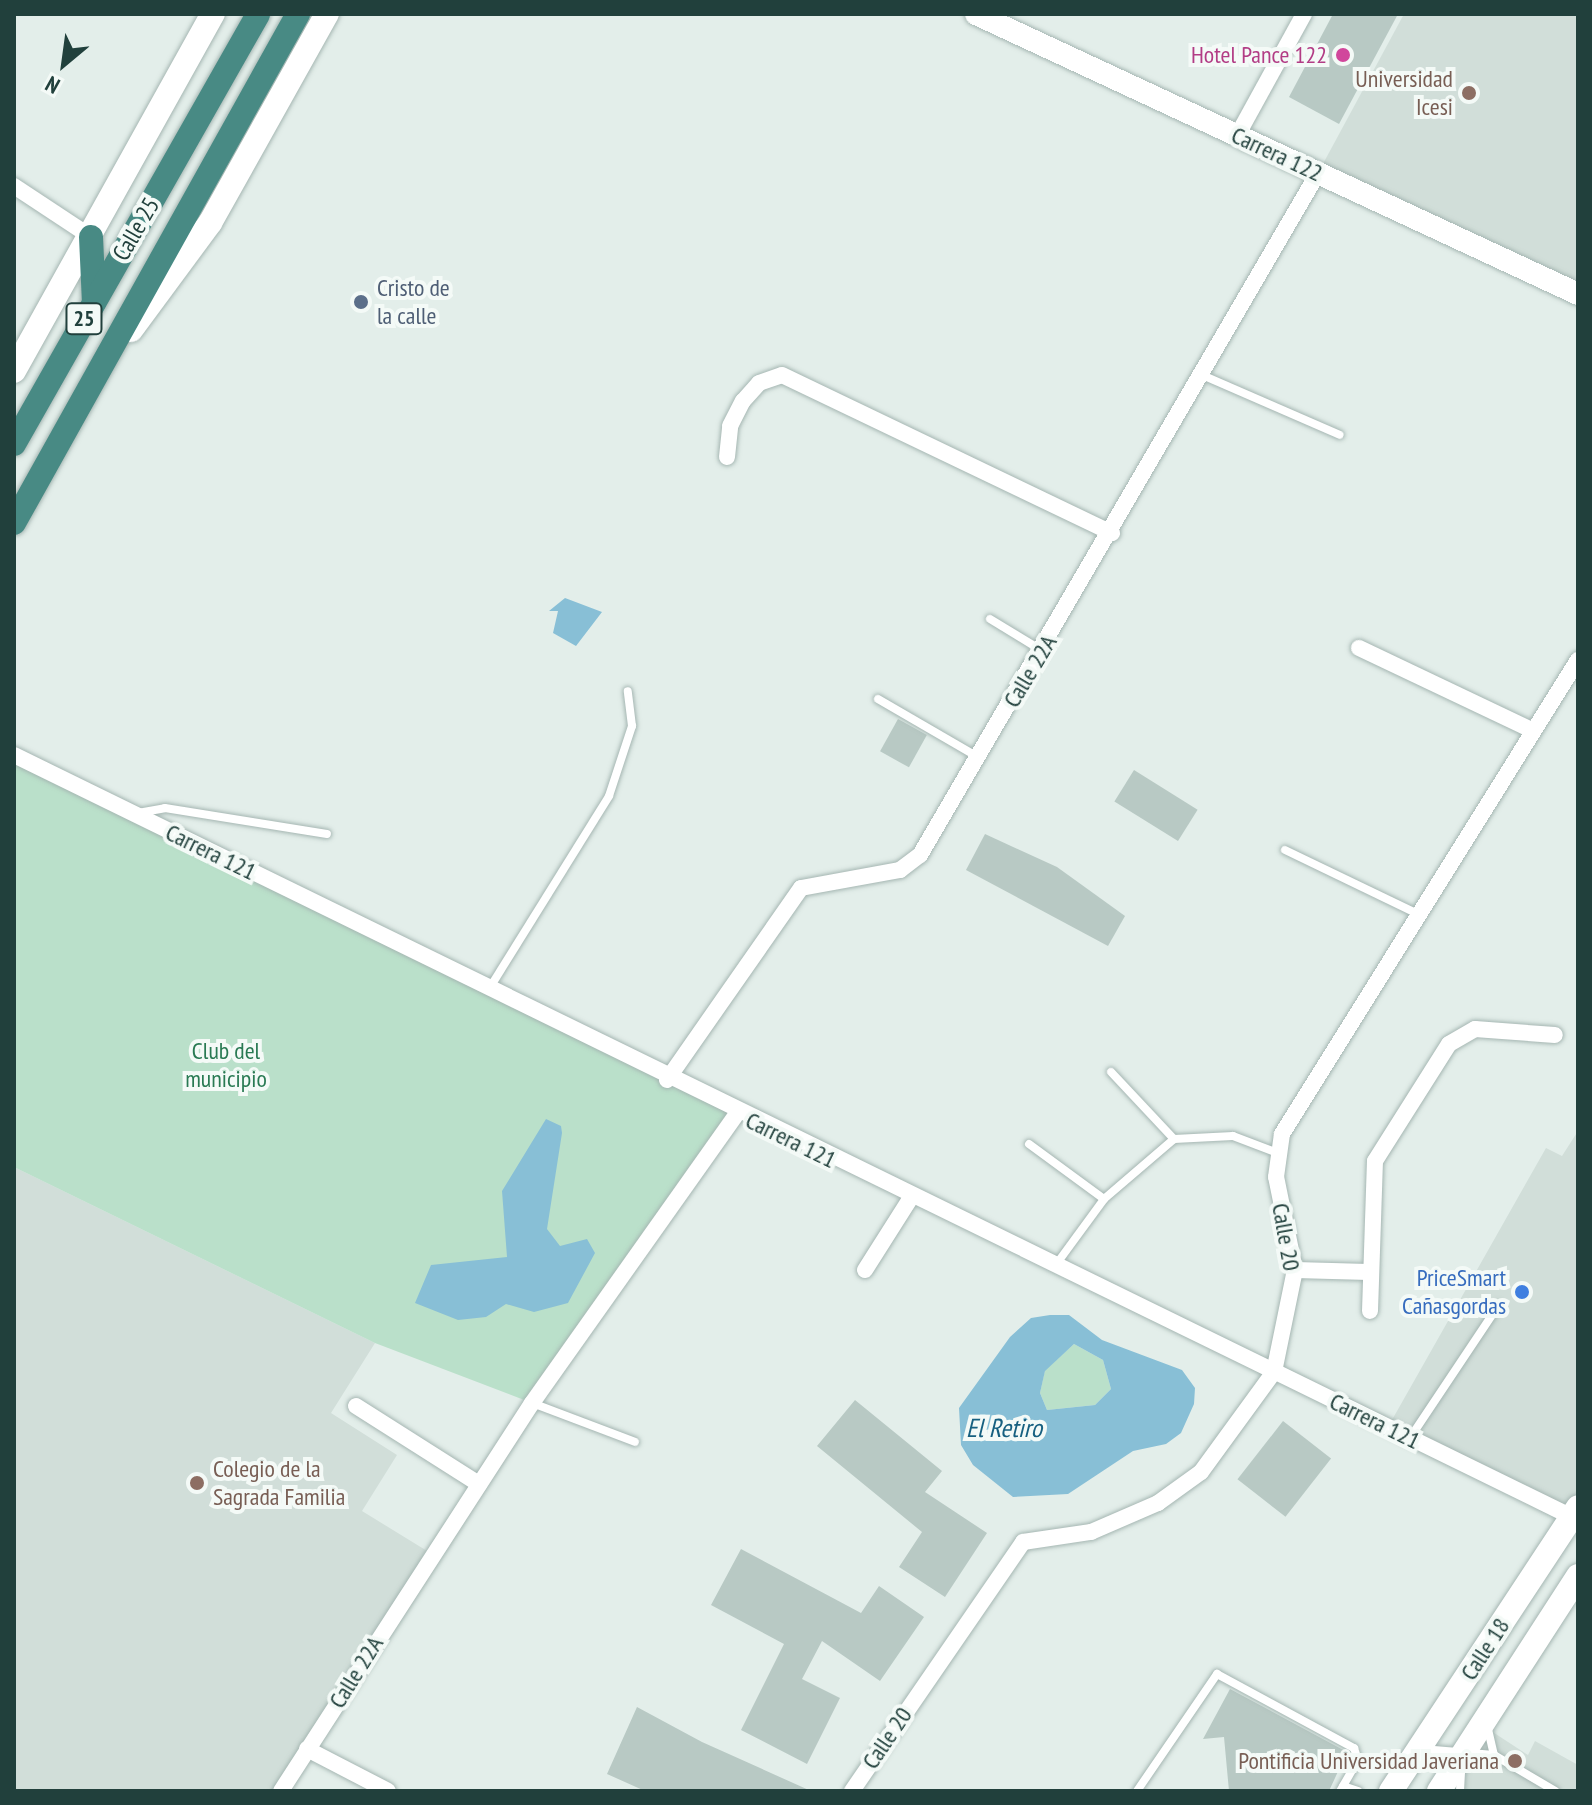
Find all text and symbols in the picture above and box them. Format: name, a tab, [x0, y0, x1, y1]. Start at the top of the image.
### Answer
north arrow	[24, 24, 104, 104]
place label: Hotel Pance 122	[1191, 41, 1327, 69]
marker: Hotel Pance 122	[1334, 46, 1352, 64]
place label: Universidad Icesi	[1355, 65, 1453, 121]
text: N	[40, 70, 64, 100]
marker: Universidad Icesi	[1460, 84, 1478, 102]
street label: Carrera 122	[1227, 120, 1327, 188]
street label: Calle 25	[107, 192, 165, 266]
place label: Cristo de la calle	[377, 274, 450, 330]
marker: Cristo de la calle	[352, 293, 370, 311]
road number: 25	[64, 301, 104, 337]
street label: Calle 22A	[997, 630, 1063, 712]
street label: Carrera 121	[161, 818, 261, 886]
park label: Club del municipio	[185, 1037, 267, 1093]
street label: Carrera 121	[741, 1106, 841, 1174]
street label: Calle 20	[1266, 1201, 1306, 1273]
place label: PriceSmart Cañasgordas	[1402, 1264, 1506, 1320]
marker: PriceSmart Cañasgordas	[1513, 1283, 1531, 1301]
street label: Carrera 121	[1325, 1387, 1425, 1455]
water label: El Retiro	[966, 1412, 1042, 1444]
place label: Colegio de la Sagrada Familia	[213, 1455, 345, 1511]
marker: Colegio de la Sagrada Familia	[188, 1474, 206, 1492]
street label: Calle 18	[1454, 1613, 1516, 1685]
street label: Calle 22A	[323, 1631, 389, 1713]
street label: Calle 20	[856, 1702, 918, 1774]
place label: Pontificia Universidad Javeriana	[1238, 1747, 1499, 1775]
marker: Pontificia Universidad Javeriana	[1506, 1752, 1524, 1770]

